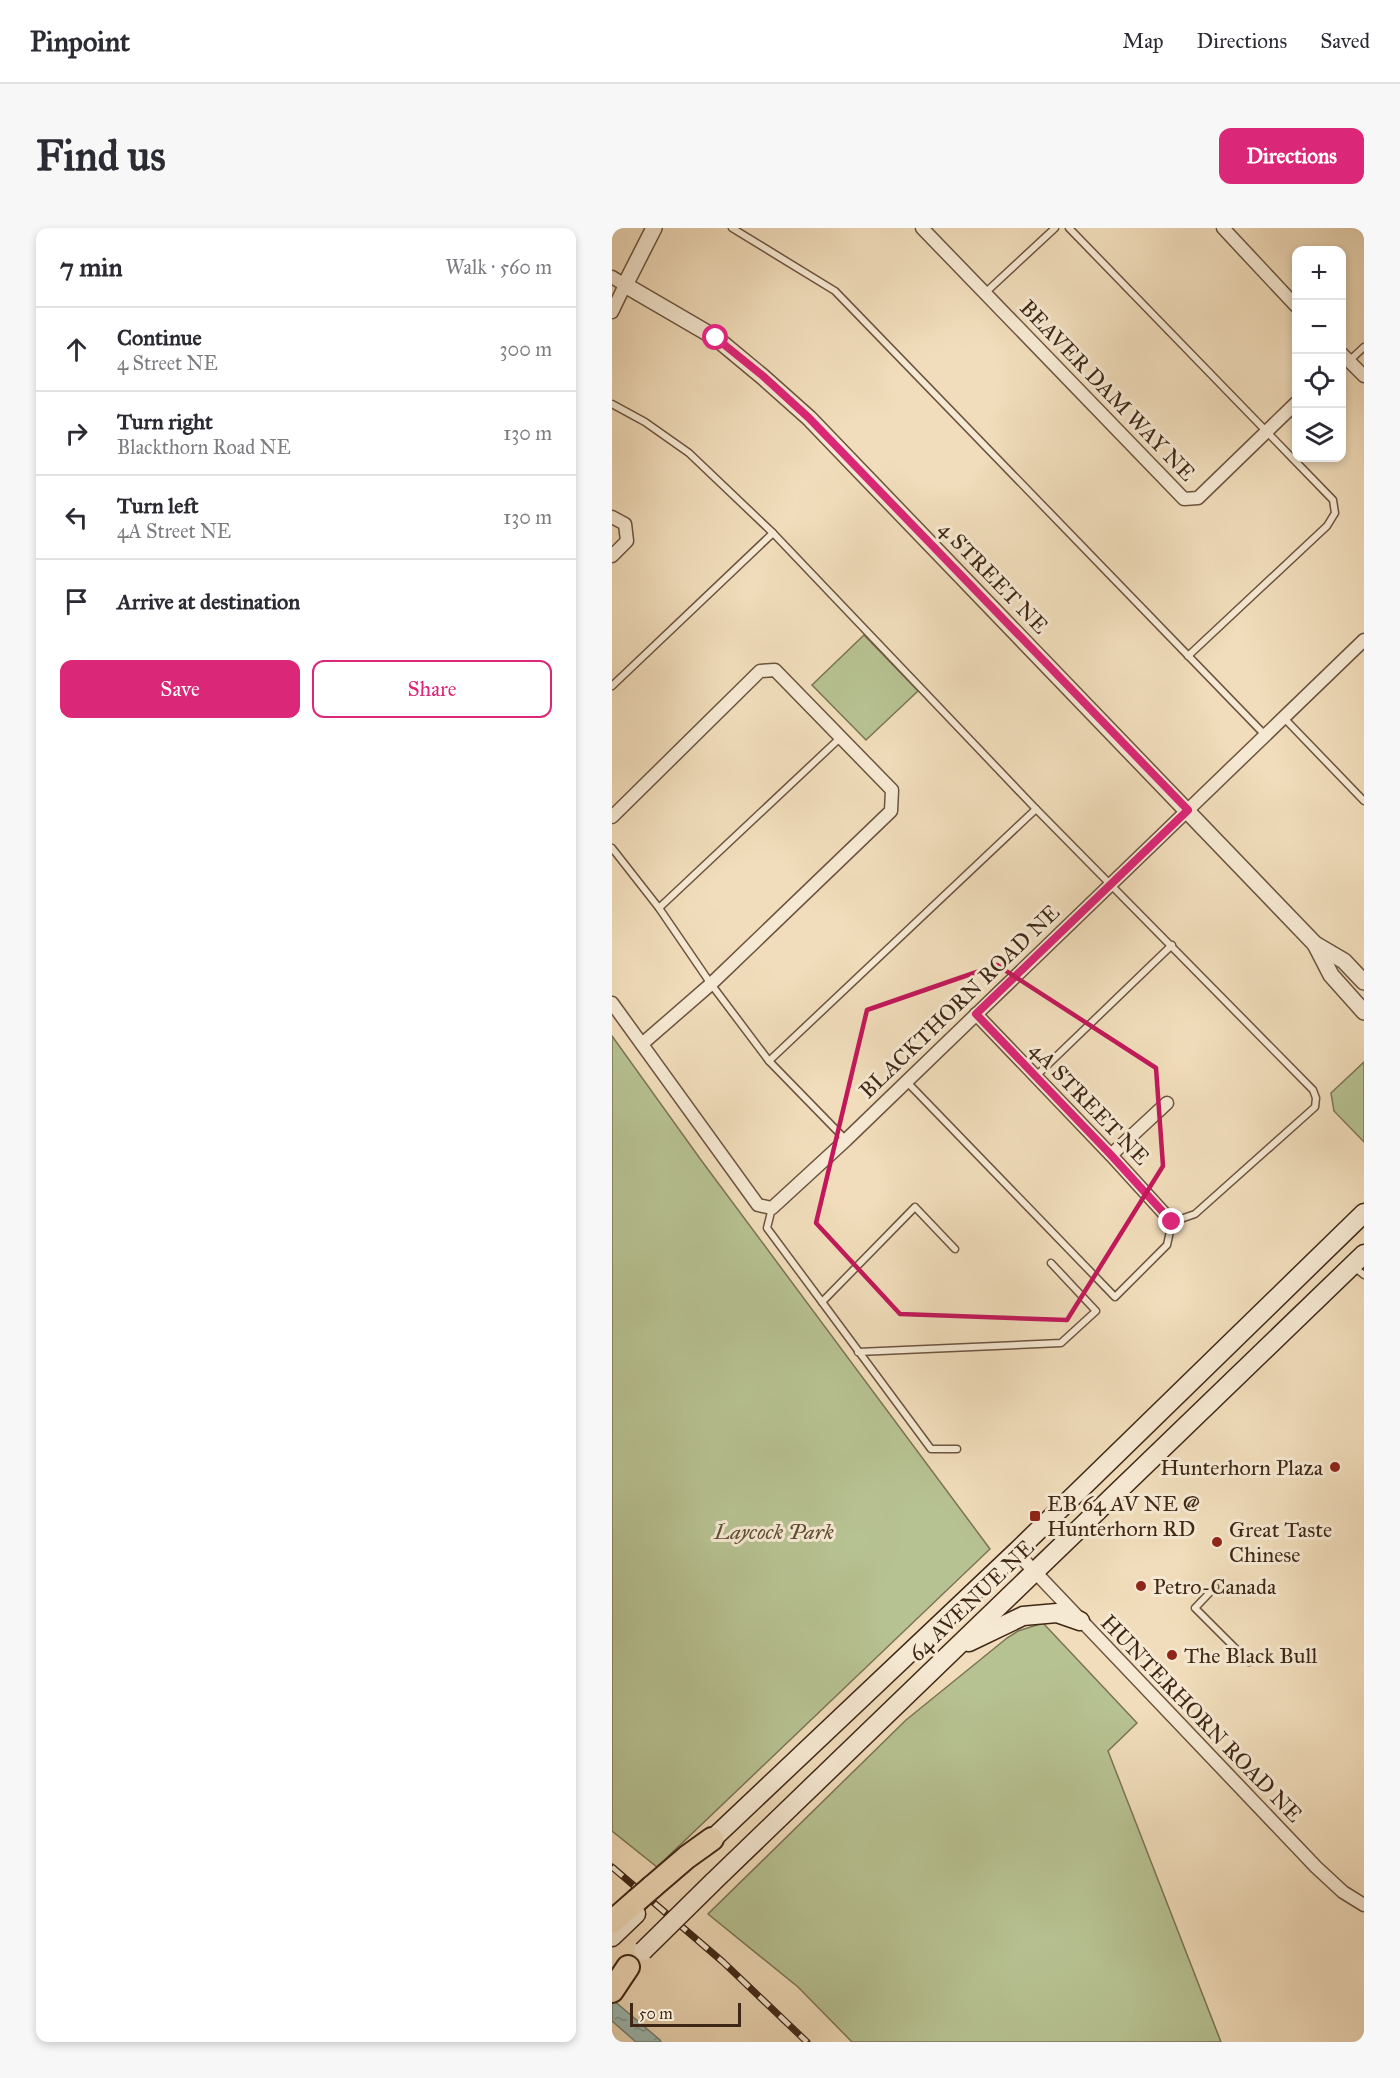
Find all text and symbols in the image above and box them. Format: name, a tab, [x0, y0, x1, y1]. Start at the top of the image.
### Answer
text: Pinpoint	[30, 24, 130, 59]
text: Map	[1123, 28, 1164, 54]
text: Directions	[1197, 28, 1287, 54]
text: Saved	[1320, 28, 1370, 54]
button: Directions	[1219, 128, 1364, 184]
text: Find us	[36, 130, 166, 182]
map controls	[1292, 246, 1346, 462]
button: +	[1292, 246, 1346, 300]
text: 7 min	[60, 251, 123, 283]
text: Walk · 560 m	[446, 255, 552, 279]
street label: BEAVER DAM WAY NE	[1014, 294, 1201, 487]
button: −	[1292, 300, 1346, 354]
text: Continue	[117, 324, 202, 351]
route start	[702, 324, 728, 350]
icon: ahead	[60, 333, 93, 366]
text: 300 m	[500, 337, 552, 361]
text: 4 Street NE	[117, 351, 218, 375]
button: locate	[1292, 354, 1346, 408]
text: Turn right	[117, 408, 213, 435]
button: layers	[1292, 408, 1346, 462]
icon: right	[60, 417, 93, 450]
text: 130 m	[503, 421, 552, 445]
text: Blackthorn Road NE	[117, 435, 291, 459]
text: Turn left	[117, 492, 199, 519]
icon: left	[60, 501, 93, 534]
text: 130 m	[503, 505, 552, 529]
street label: 4 STREET NE	[933, 515, 1054, 639]
text: 4A Street NE	[117, 519, 231, 543]
icon: arrive	[60, 585, 93, 618]
text: Arrive at destination	[117, 588, 300, 615]
button: Save	[60, 660, 300, 718]
button: Share	[312, 660, 552, 718]
street label: BLACKTHORN ROAD NE	[854, 898, 1065, 1104]
street label: 4A STREET NE	[1024, 1036, 1155, 1171]
route end	[1158, 1208, 1184, 1234]
place label: Hunterhorn Plaza	[1160, 1454, 1324, 1481]
marker: Hunterhorn Plaza	[1328, 1460, 1342, 1474]
place label: EB 64 AV NE @ Hunterhorn RD	[1047, 1490, 1200, 1542]
marker: EB 64 AV NE @ Hunterhorn RD	[1028, 1509, 1042, 1523]
place label: Great Taste Chinese	[1229, 1516, 1332, 1568]
park label: Laycock Park	[713, 1518, 834, 1545]
street label: 64 AVENUE NE	[903, 1534, 1040, 1667]
marker: Great Taste Chinese	[1210, 1535, 1224, 1549]
place label: Petro-Canada	[1153, 1573, 1277, 1600]
marker: Petro-Canada	[1134, 1579, 1148, 1593]
street label: HUNTERHORN ROAD NE	[1095, 1609, 1308, 1828]
place label: The Black Bull	[1184, 1642, 1317, 1669]
marker: The Black Bull	[1165, 1648, 1179, 1662]
scale bar	[630, 2000, 741, 2028]
text: 50 m	[639, 2004, 673, 2023]

